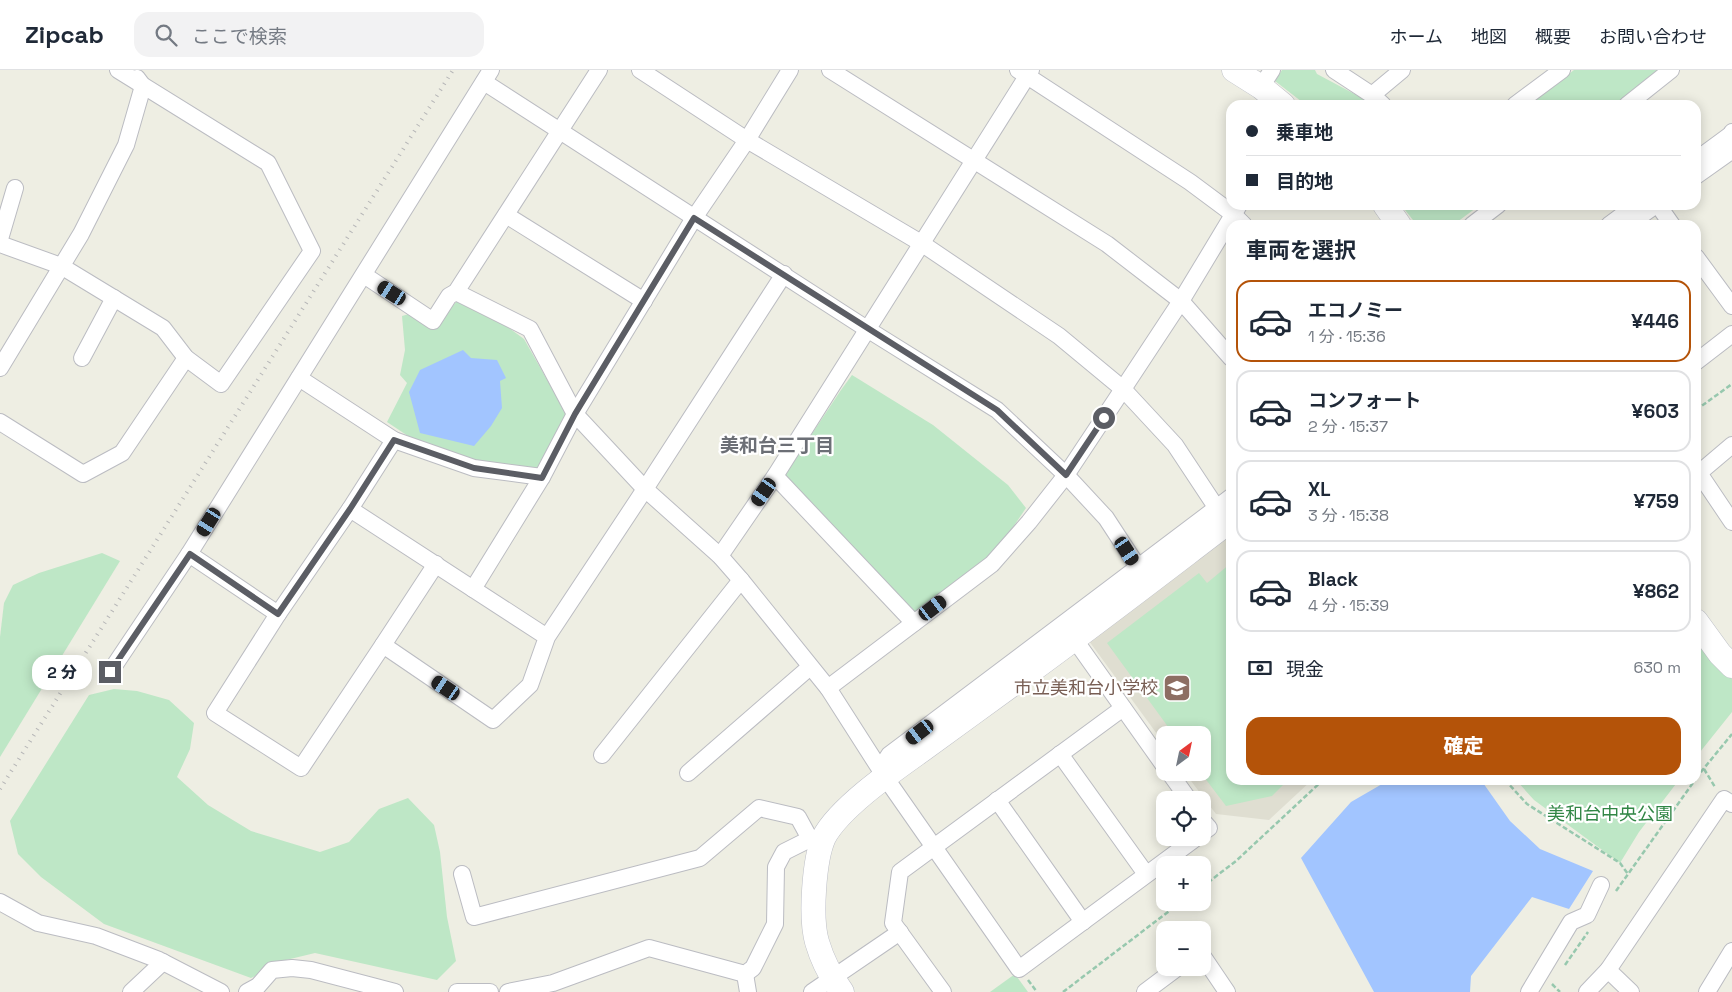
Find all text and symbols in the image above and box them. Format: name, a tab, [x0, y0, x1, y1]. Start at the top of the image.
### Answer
search box	[134, 12, 484, 57]
text: Zipcab	[25, 19, 104, 50]
icon: search	[152, 21, 180, 49]
text: ここで検索	[192, 24, 287, 49]
text: ホーム	[1390, 25, 1443, 48]
text: 地図	[1471, 25, 1507, 48]
text: 概要	[1535, 25, 1571, 48]
text: お問い合わせ	[1599, 25, 1707, 48]
text: 乗車地	[1276, 120, 1333, 145]
text: 目的地	[1276, 169, 1333, 194]
text: 車両を選択	[1246, 236, 1356, 264]
car	[375, 279, 408, 307]
text: エコノミー	[1308, 298, 1403, 323]
icon: car	[1248, 299, 1293, 344]
text: ¥446	[1631, 309, 1679, 334]
text: 1 分 · 15:36	[1308, 326, 1386, 347]
text: コンフォート	[1308, 388, 1421, 413]
icon: car	[1248, 389, 1293, 434]
text: ¥603	[1632, 399, 1679, 424]
route start	[1093, 407, 1115, 429]
text: 2 分 · 15:37	[1308, 416, 1388, 437]
district label: 美和台三丁目	[720, 433, 834, 458]
car	[749, 475, 778, 509]
text: XL	[1308, 477, 1331, 502]
icon: car	[1248, 479, 1293, 524]
text: ¥759	[1634, 489, 1679, 514]
car	[194, 505, 223, 539]
text: 3 分 · 15:38	[1308, 505, 1389, 526]
car	[1112, 534, 1141, 568]
text: Black	[1308, 567, 1358, 592]
icon: car	[1248, 569, 1293, 614]
text: ¥862	[1633, 579, 1679, 604]
car	[916, 593, 949, 623]
text: 4 分 · 15:39	[1308, 595, 1389, 616]
callout: 2 分	[32, 654, 92, 690]
icon: cash	[1246, 654, 1274, 682]
text: 現金	[1286, 657, 1324, 682]
text: 630 m	[1633, 657, 1681, 678]
route end	[99, 661, 121, 683]
text: 2 分	[47, 662, 77, 683]
car	[429, 673, 462, 703]
school or university icon: 市立美和台小学校	[1162, 673, 1192, 703]
place label: 市立美和台小学校	[1014, 676, 1158, 699]
car	[903, 717, 936, 747]
button: 確定	[1246, 717, 1681, 775]
north arrow	[1156, 726, 1211, 781]
map controls	[1156, 726, 1211, 976]
button: locate	[1156, 791, 1211, 846]
park label: 美和台中央公園	[1547, 802, 1673, 825]
button: +	[1156, 856, 1211, 911]
button: −	[1156, 921, 1211, 976]

